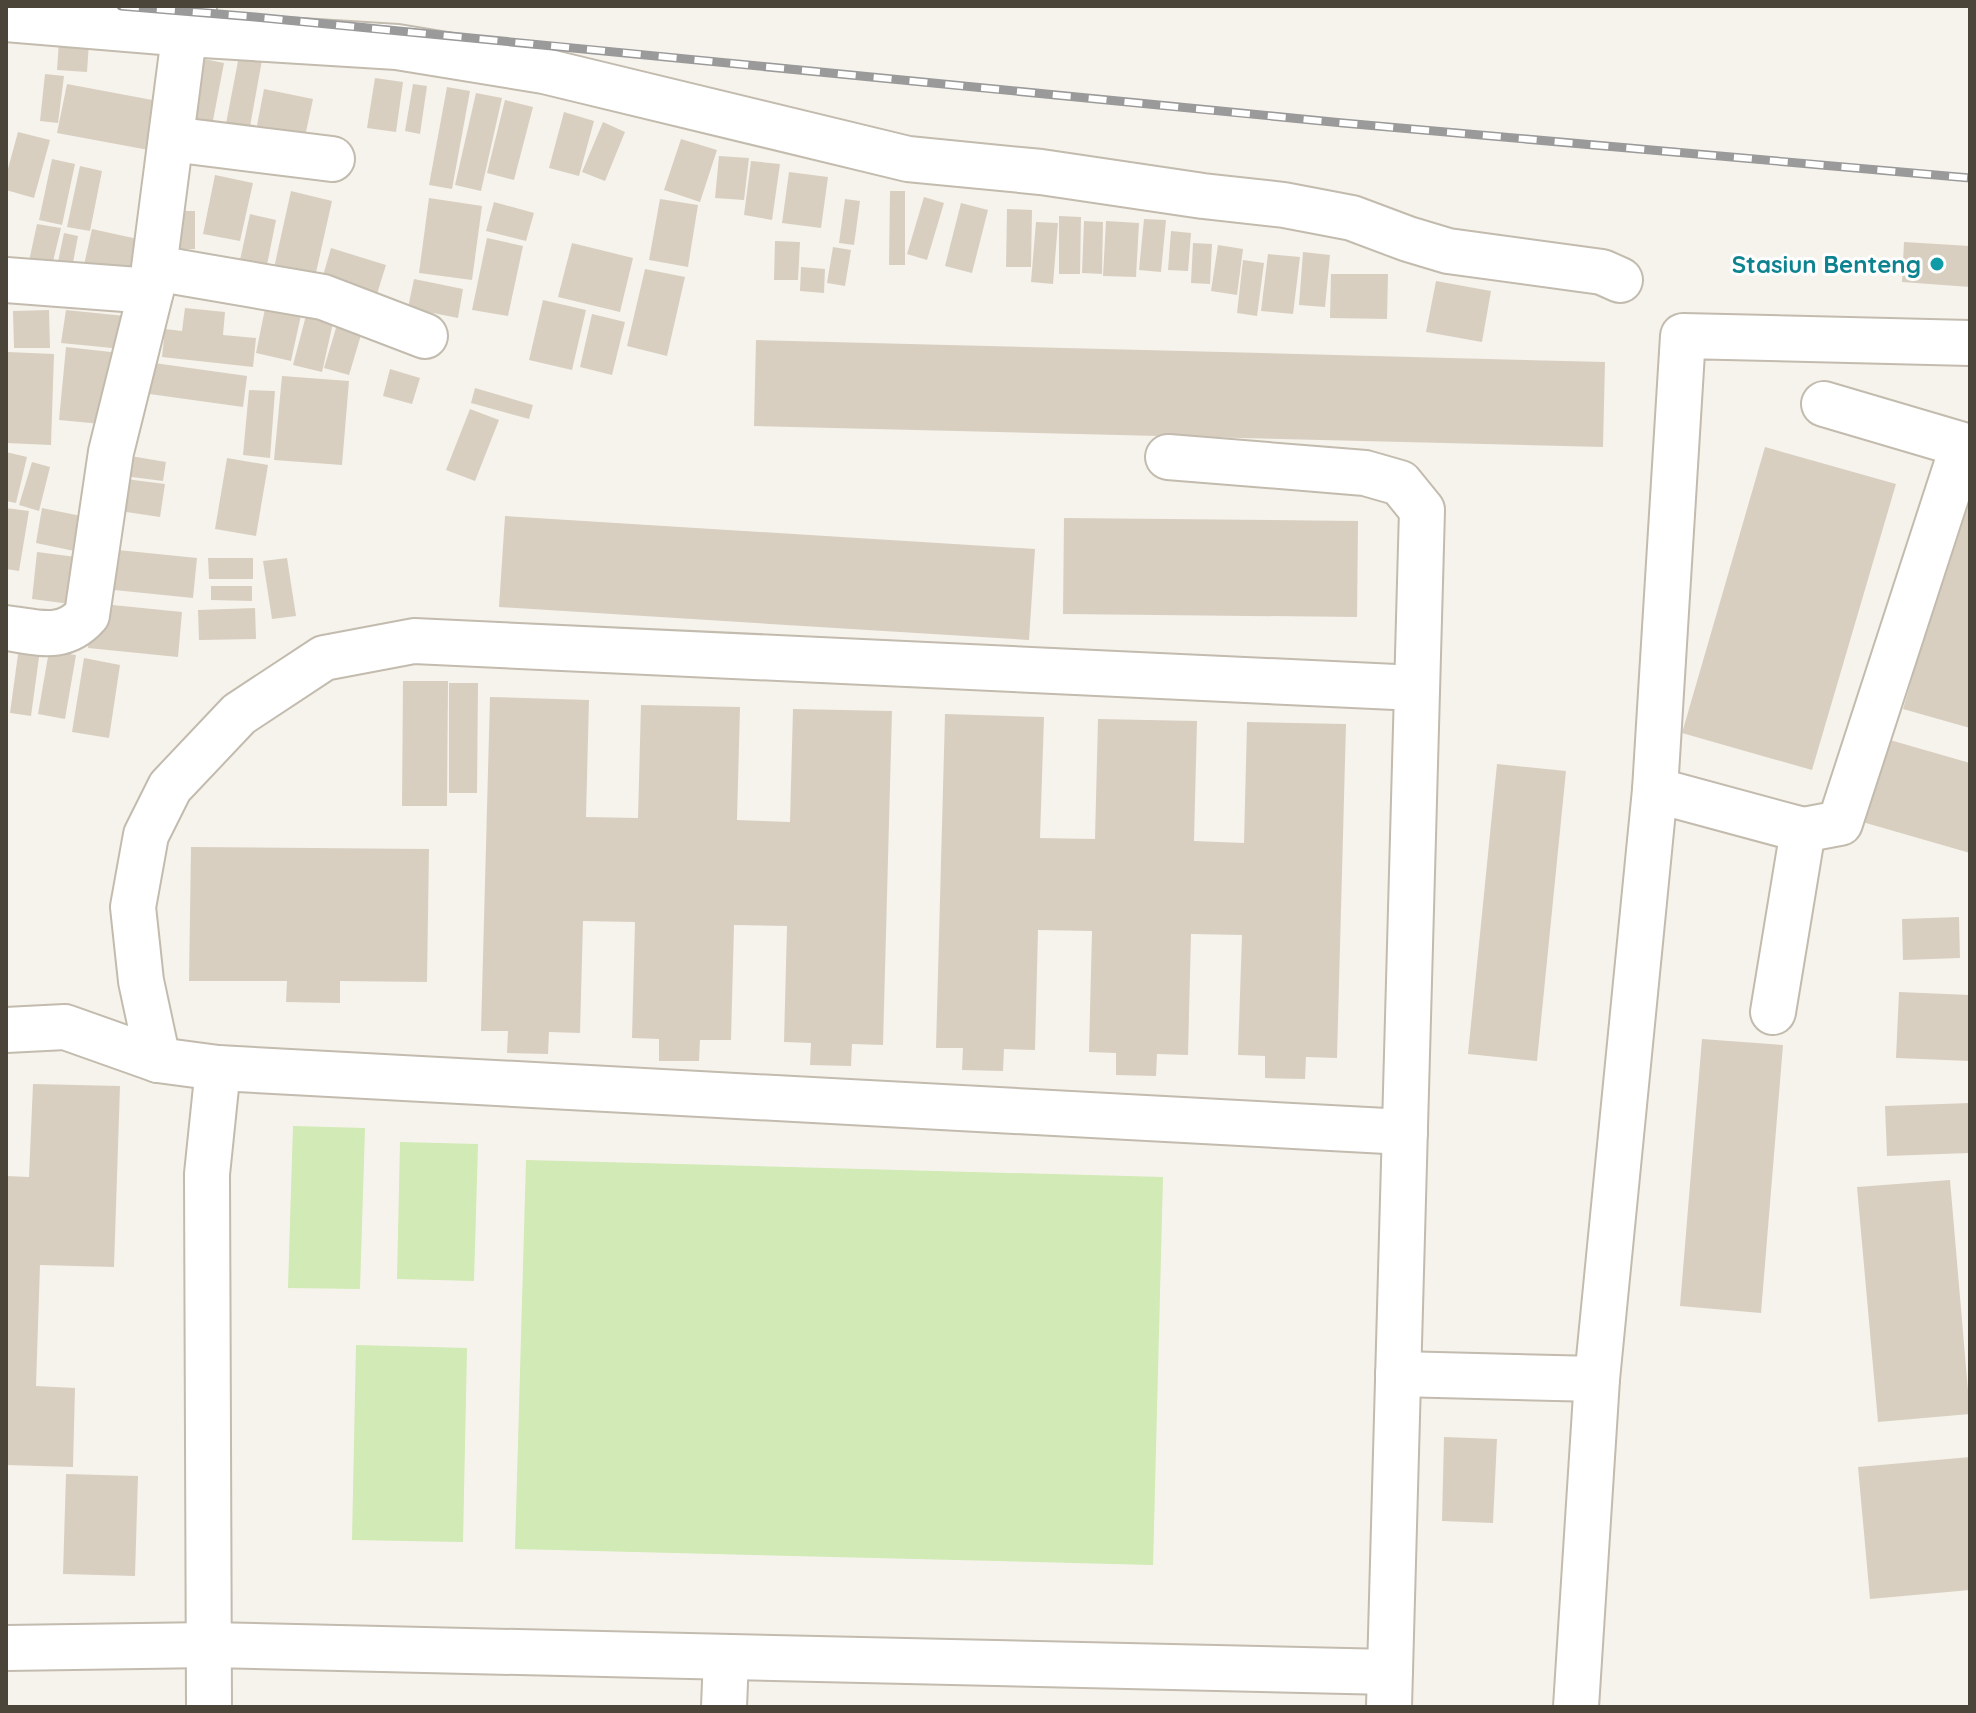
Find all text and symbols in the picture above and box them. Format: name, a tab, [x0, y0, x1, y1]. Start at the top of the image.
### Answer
place label: Stasiun Benteng	[1732, 249, 1921, 279]
marker: Stasiun Benteng	[1928, 255, 1946, 273]

